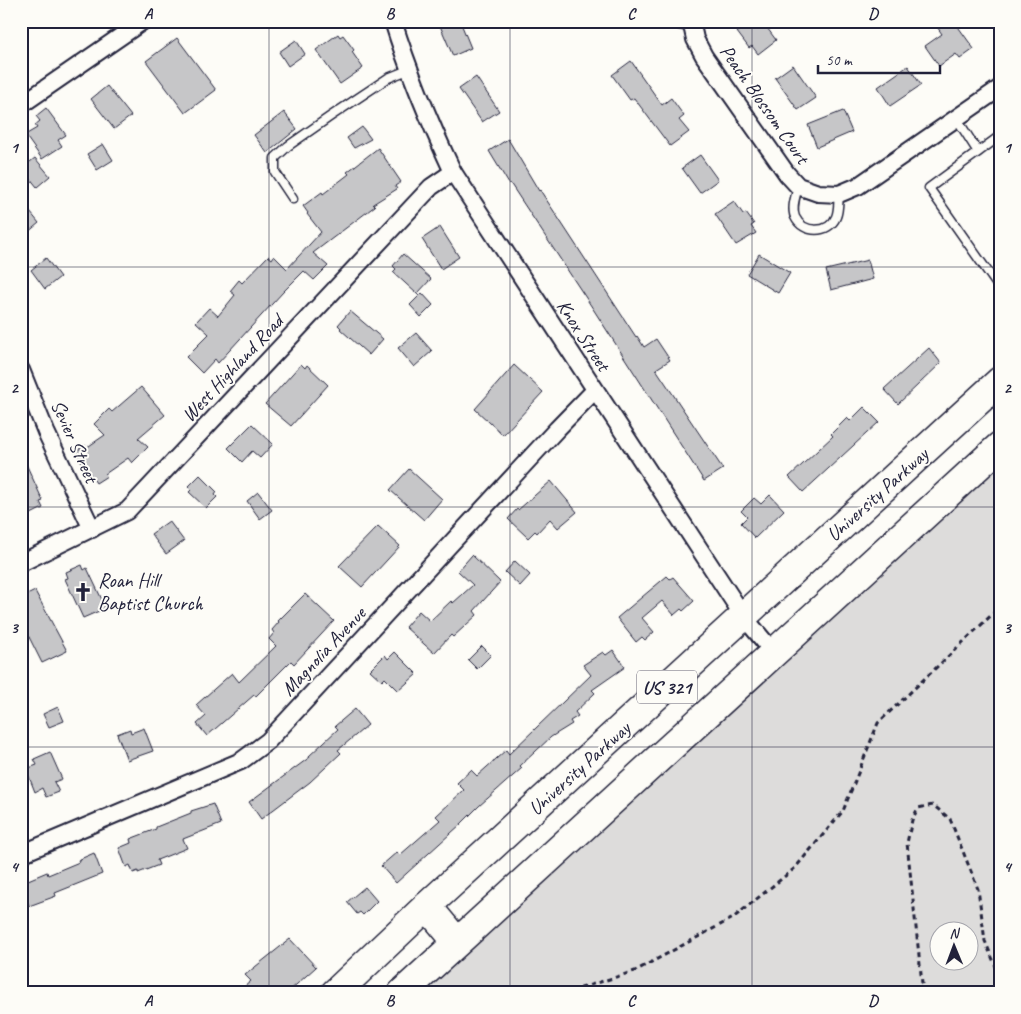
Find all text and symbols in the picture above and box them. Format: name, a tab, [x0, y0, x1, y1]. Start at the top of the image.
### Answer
text: A	[144, 4, 154, 24]
text: B	[386, 4, 396, 24]
text: C	[627, 4, 637, 24]
text: D	[868, 4, 879, 24]
street label: Peach Blossom Court	[714, 40, 816, 171]
scale bar	[818, 42, 941, 74]
text: 50 m	[826, 51, 853, 70]
text: 1	[10, 138, 19, 158]
text: 1	[1003, 138, 1012, 158]
street label: Knox Street	[551, 295, 617, 378]
street label: West Highland Road	[176, 307, 291, 427]
text: 2	[10, 378, 19, 398]
text: 2	[1003, 378, 1012, 398]
street label: Sevier Street	[45, 396, 105, 489]
street label: University Parkway	[821, 441, 935, 547]
place label: Roan Hill Baptist Church	[98, 568, 204, 616]
church icon: Roan Hill Baptist Church	[72, 581, 94, 603]
street label: Magnolia Avenue	[276, 600, 372, 701]
text: 3	[10, 618, 19, 638]
text: 3	[1003, 618, 1012, 638]
road number: US 321	[637, 670, 697, 704]
street label: University Parkway	[523, 715, 637, 821]
text: 4	[10, 857, 19, 877]
text: 4	[1003, 857, 1012, 877]
north arrow	[928, 922, 978, 972]
text: N	[949, 925, 961, 942]
text: A	[144, 991, 154, 1011]
text: B	[386, 991, 396, 1011]
text: C	[627, 991, 637, 1011]
text: D	[868, 991, 879, 1011]

